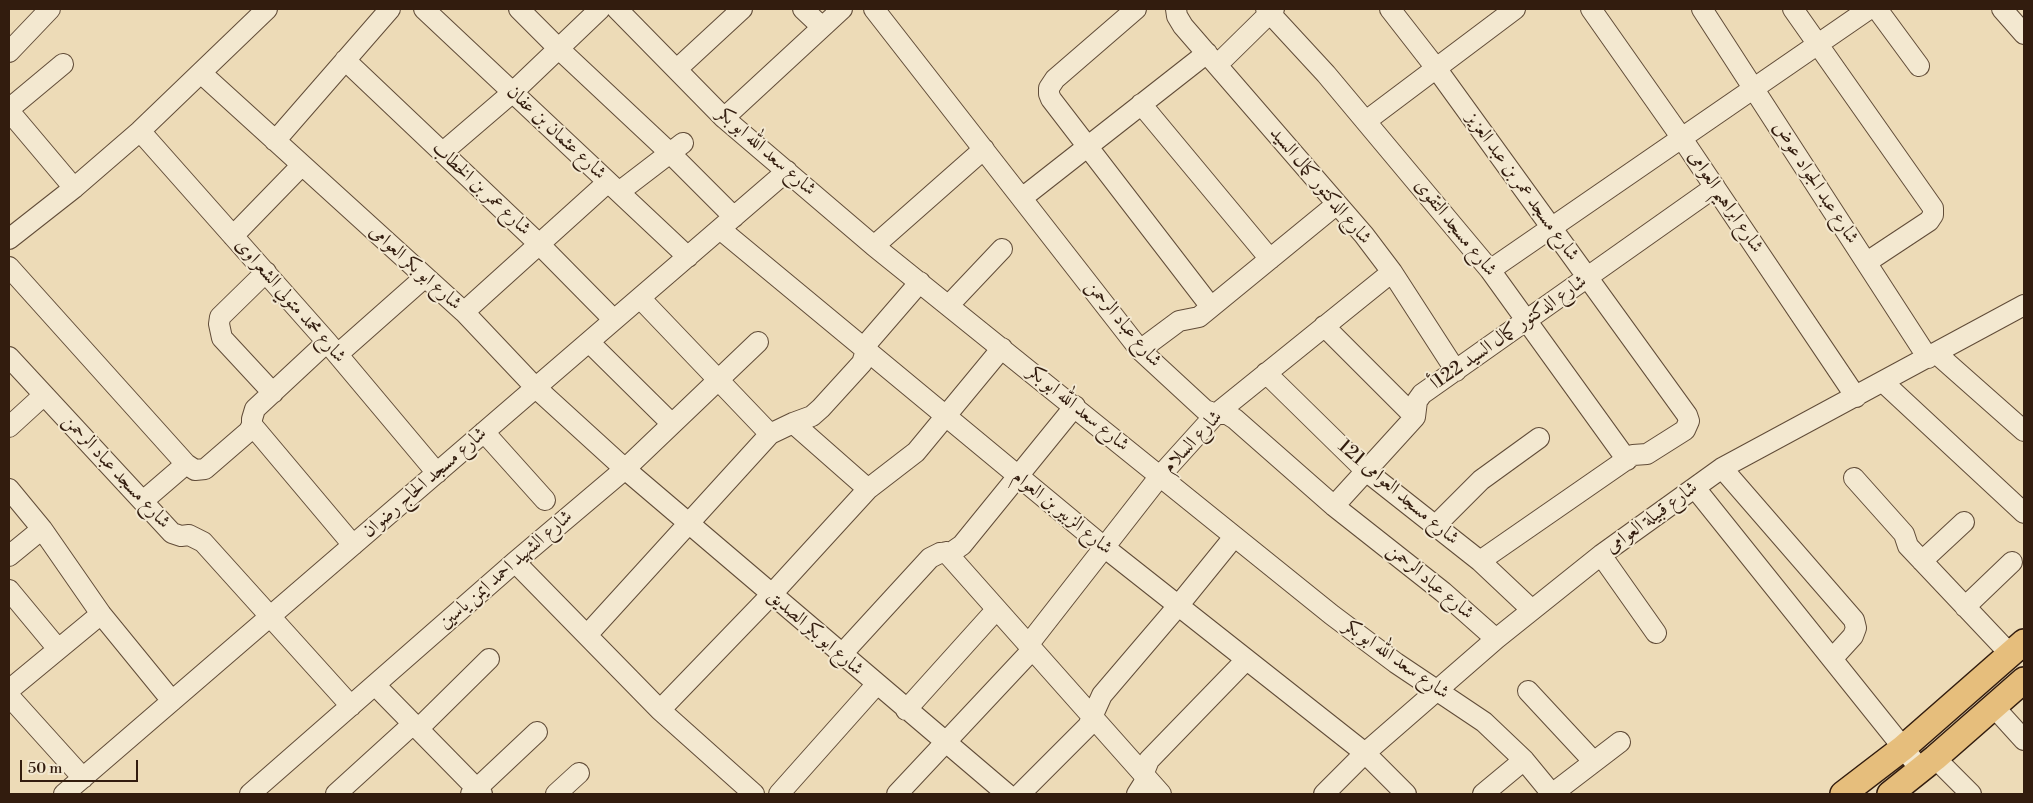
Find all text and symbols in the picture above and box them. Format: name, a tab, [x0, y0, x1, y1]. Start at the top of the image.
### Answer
street label: شارع عثمان بن عفان	[501, 81, 611, 185]
street label: شارع سعد الله ابو بكر	[712, 103, 820, 201]
street label: شارع مسجد عمر بن عبد العزيز	[1460, 108, 1584, 266]
street label: شارع عبد الجواد عوض	[1767, 118, 1863, 248]
street label: شارع الدكتور كمال السيد	[1264, 122, 1376, 250]
street label: شارع عمر بن الخطاب	[427, 137, 535, 241]
street label: شارع ابراهيم العوامى	[1682, 146, 1768, 258]
street label: شارع مسجد التقوى	[1409, 175, 1501, 281]
street label: شارع ابو بكر العوامى	[364, 221, 466, 315]
street label: شارع محمد متولي الشعراوى	[230, 234, 350, 368]
street label: شارع الدكتور كمال السيد 122أ	[1427, 271, 1591, 395]
street label: شارع عباد الرحمن	[1080, 276, 1166, 372]
street label: شارع سعد الله ابو بكر	[1023, 361, 1133, 457]
street label: شارع السلام	[1158, 406, 1228, 478]
street label: شارع مسجد عباد الرحمن	[57, 410, 175, 534]
street label: شارع مسجد الحاج رضوان	[358, 423, 492, 543]
street label: شارع مسجد العوامى 121	[1333, 436, 1463, 550]
street label: شارع الزبير بن العوام	[1007, 466, 1117, 560]
street label: شارع قبيلة العوامى	[1601, 477, 1703, 559]
street label: شارع الشهيد احمد ايمن ياسين	[434, 506, 578, 634]
street label: شارع عباد الرحمن	[1382, 539, 1478, 625]
street label: شارع ابو بكر الصديق	[762, 585, 868, 681]
street label: شارع سعد الله ابو بكر	[1339, 615, 1453, 705]
scale bar	[22, 750, 140, 782]
text: 50 m	[28, 759, 62, 778]

